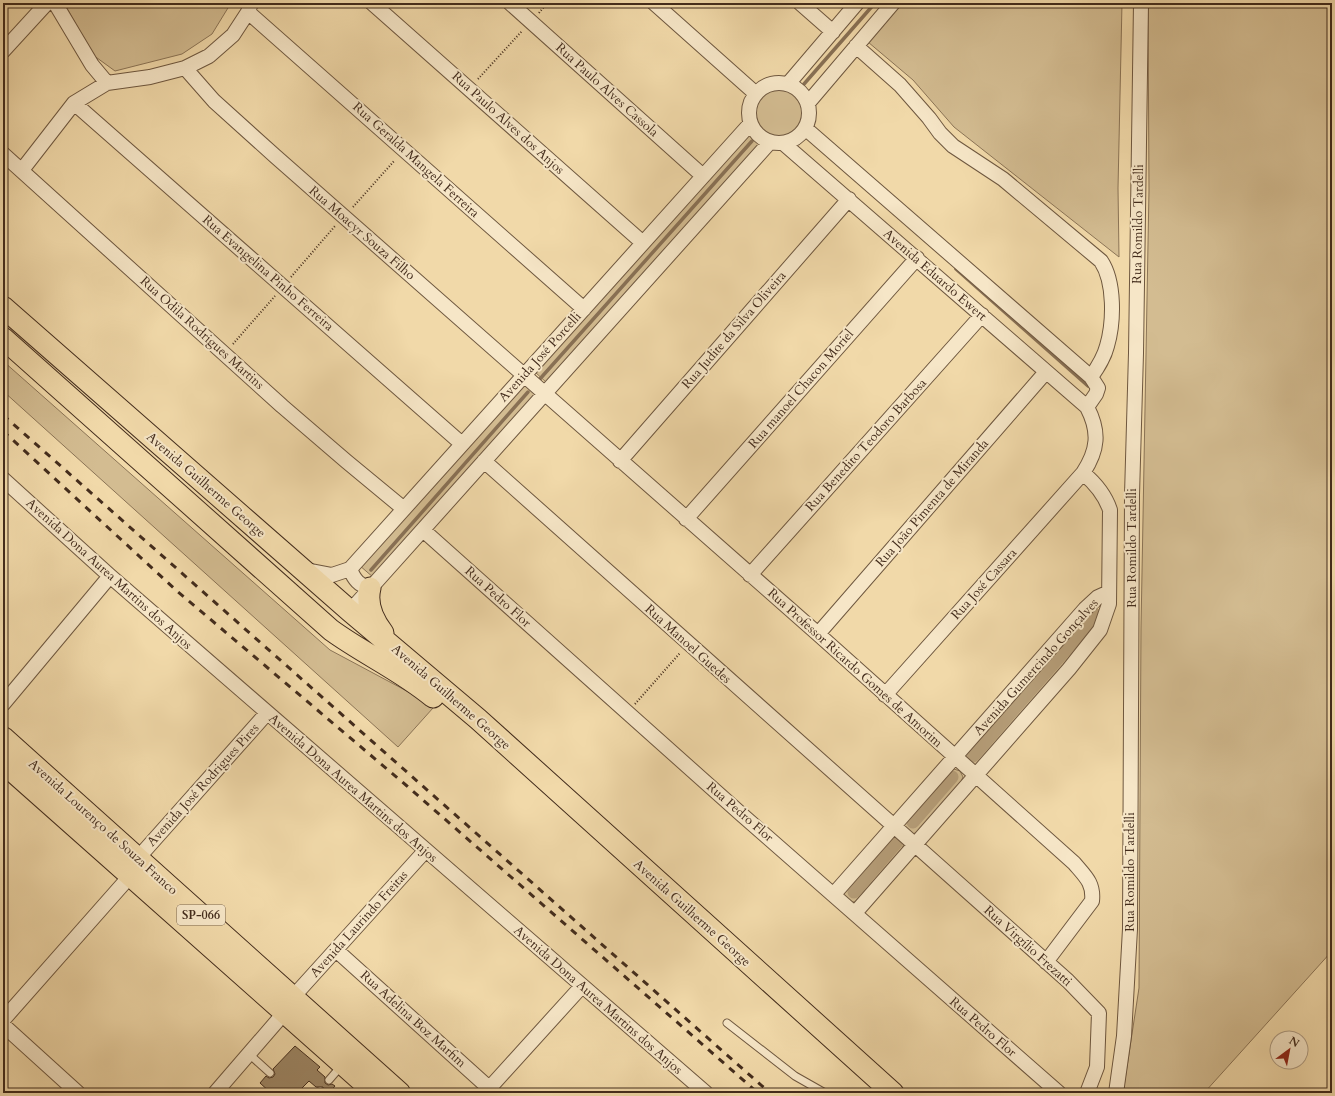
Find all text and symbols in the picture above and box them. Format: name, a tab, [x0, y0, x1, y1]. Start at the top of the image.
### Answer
street label: Rua Paulo Alves Cassola	[552, 39, 663, 141]
street label: Rua Paulo Alves dos Anjos	[448, 68, 568, 178]
street label: Rua Geralda Mangela Ferreira	[349, 98, 484, 222]
street label: Rua Romildo Tardelli	[1128, 164, 1148, 284]
street label: Rua Moacyr Souza Filho	[305, 182, 419, 284]
street label: Rua Evangelina Pinho Ferreira	[198, 211, 338, 335]
street label: Avenida Eduardo Ewert	[879, 225, 991, 325]
street label: Rua Judite da Silva Oliveira	[678, 267, 790, 393]
street label: Rua Odila Rodrigues Martins	[136, 272, 268, 394]
street label: Avenida José Porcelli	[495, 308, 586, 406]
street label: Rua manoel Chacon Moriel	[744, 325, 858, 452]
street label: Rua Benedito Teodoro Barbosa	[801, 374, 931, 515]
street label: Avenida Guilherme George	[143, 428, 270, 542]
street label: Rua João Pimenta de Miranda	[871, 435, 993, 571]
street label: Rua Romildo Tardelli	[1123, 488, 1141, 608]
street label: Avenida Dona Aurea Martins dos Anjos	[22, 494, 196, 654]
street label: Rua José Cassara	[947, 544, 1021, 624]
street label: Rua Pedro Flor	[461, 562, 535, 632]
street label: Rua Professor Ricardo Gomes de Amorim	[764, 584, 946, 752]
street label: Avenida Gumercindo Gonçalves	[970, 595, 1102, 739]
street label: Rua Manoel Guedes	[641, 600, 735, 688]
street label: Avenida Guilherme George	[388, 640, 515, 754]
street label: Avenida Dona Aurea Martins dos Anjos	[265, 710, 441, 866]
street label: Avenida José Rodrigues Pires	[143, 720, 263, 850]
street label: Avenida Lourenço de Souza Franco	[24, 755, 182, 899]
street label: Rua Pedro Flor	[703, 778, 778, 846]
street label: Rua Romildo Tardelli	[1121, 812, 1139, 932]
street label: Avenida Guilherme George	[629, 855, 755, 971]
street label: Avenida Laurindo Freitas	[306, 867, 412, 981]
street label: Rua Virgílio Frezatti	[980, 902, 1076, 991]
road number: SP-066	[177, 905, 225, 925]
street label: Avenida Dona Aurea Martins dos Anjos	[510, 922, 686, 1078]
street label: Rua Adelina Boz Marfim	[356, 967, 470, 1071]
street label: Rua Pedro Flor	[946, 993, 1021, 1061]
north arrow	[1269, 1030, 1309, 1070]
text: N	[1286, 1033, 1302, 1051]

